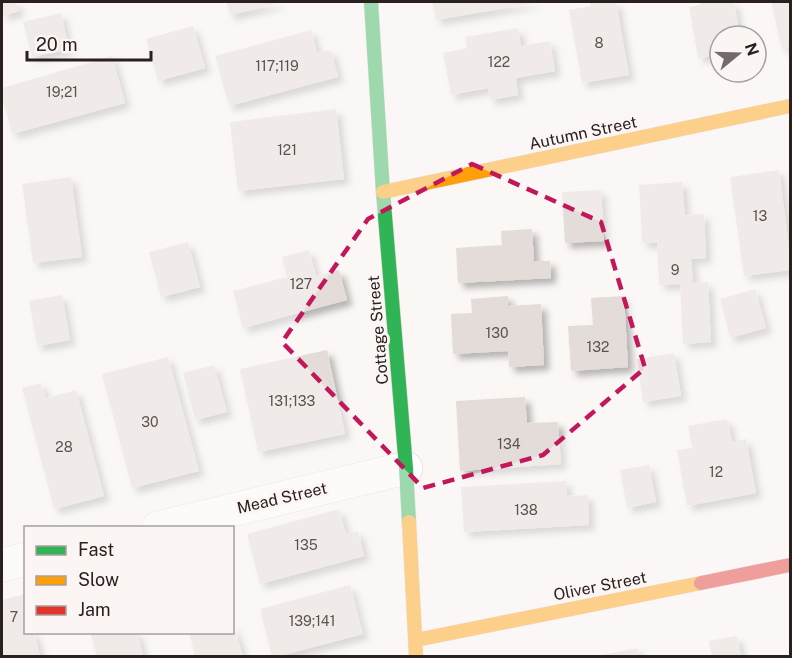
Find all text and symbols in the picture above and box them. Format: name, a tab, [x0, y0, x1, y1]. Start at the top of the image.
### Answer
scale bar	[27, 24, 152, 62]
north arrow	[708, 24, 768, 84]
text: 20 m	[36, 34, 78, 55]
house number: 8	[594, 35, 604, 51]
text: N	[741, 40, 763, 58]
house number: 122	[488, 54, 510, 70]
house number: 117;119	[255, 58, 299, 74]
house number: 19;21	[46, 84, 78, 100]
street label: Autumn Street	[527, 112, 639, 154]
house number: 121	[277, 142, 297, 158]
house number: 13	[753, 208, 767, 224]
house number: 9	[671, 262, 680, 278]
street label: Cottage Street	[364, 275, 392, 385]
house number: 127	[290, 276, 312, 292]
house number: 130	[486, 325, 509, 341]
house number: 132	[587, 339, 609, 355]
house number: 131;133	[269, 393, 316, 409]
house number: 30	[141, 414, 159, 430]
house number: 134	[497, 436, 521, 452]
house number: 28	[55, 439, 73, 455]
house number: 12	[709, 464, 723, 480]
street label: Mead Street	[235, 478, 329, 518]
house number: 138	[514, 502, 538, 518]
legend	[24, 526, 234, 634]
house number: 135	[294, 537, 318, 553]
text: Fast	[78, 539, 114, 560]
street label: Oliver Street	[552, 568, 648, 604]
text: Slow	[78, 569, 119, 590]
text: Jam	[78, 599, 111, 620]
house number: 7	[10, 609, 18, 625]
house number: 139;141	[289, 613, 335, 629]

